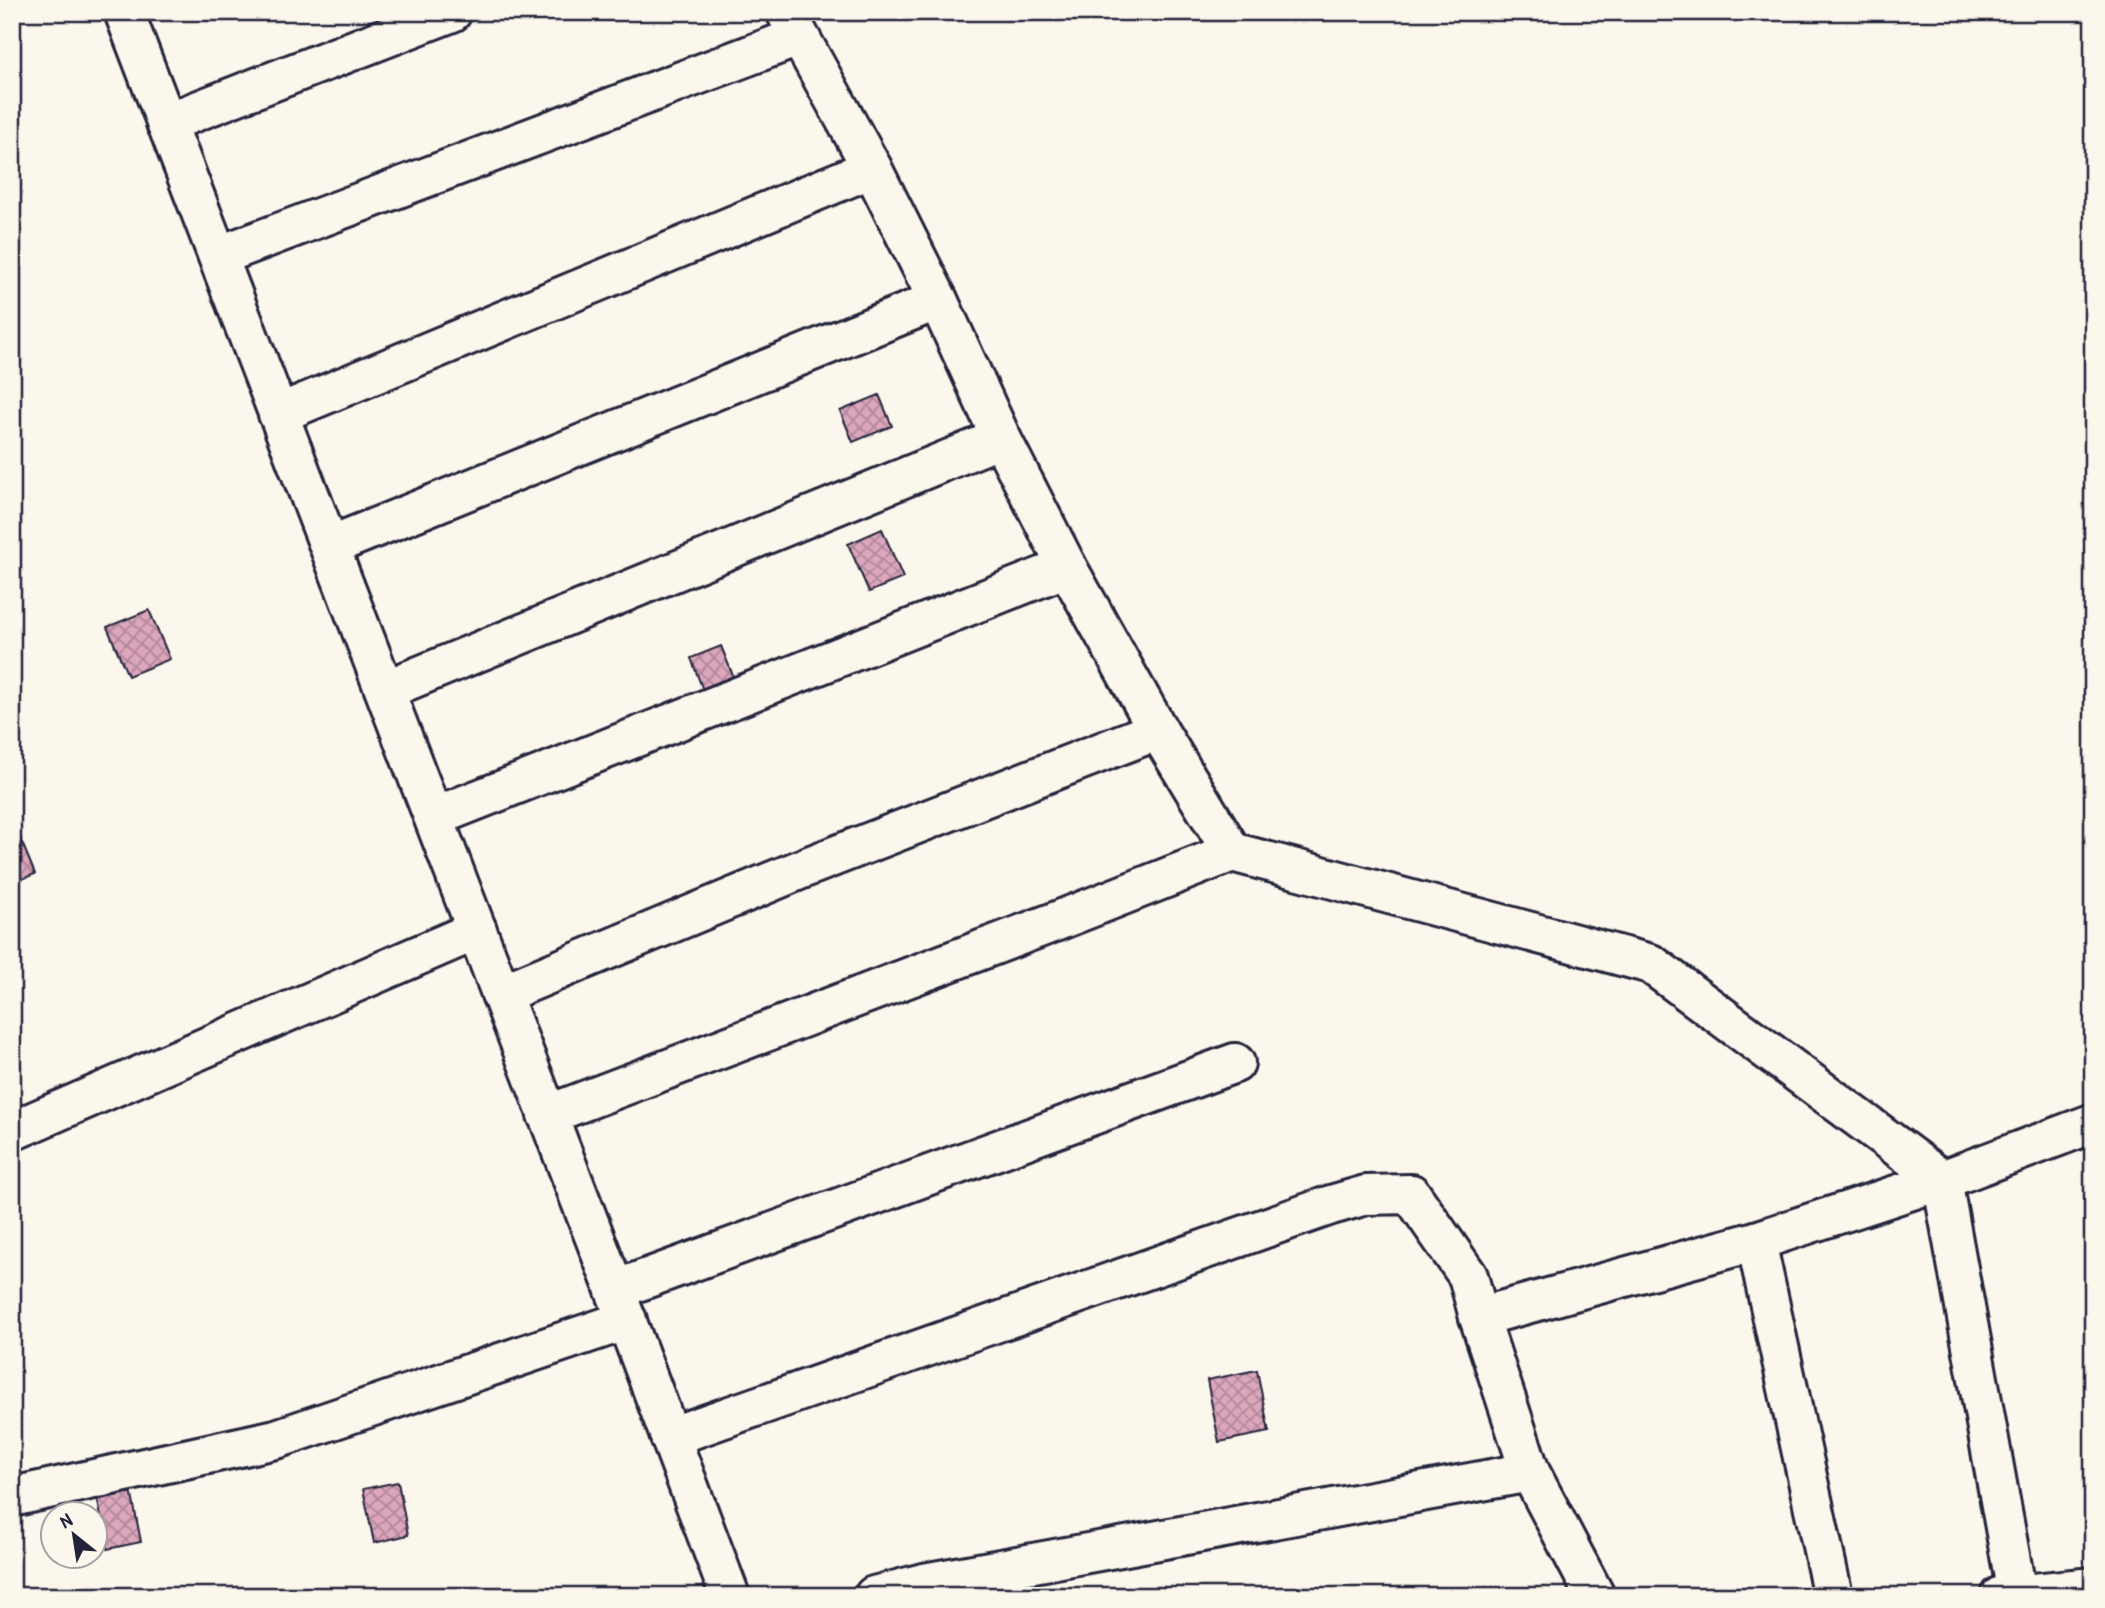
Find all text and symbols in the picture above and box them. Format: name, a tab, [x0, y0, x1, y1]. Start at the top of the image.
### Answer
north arrow	[38, 1500, 108, 1570]
text: N	[55, 1506, 76, 1534]

